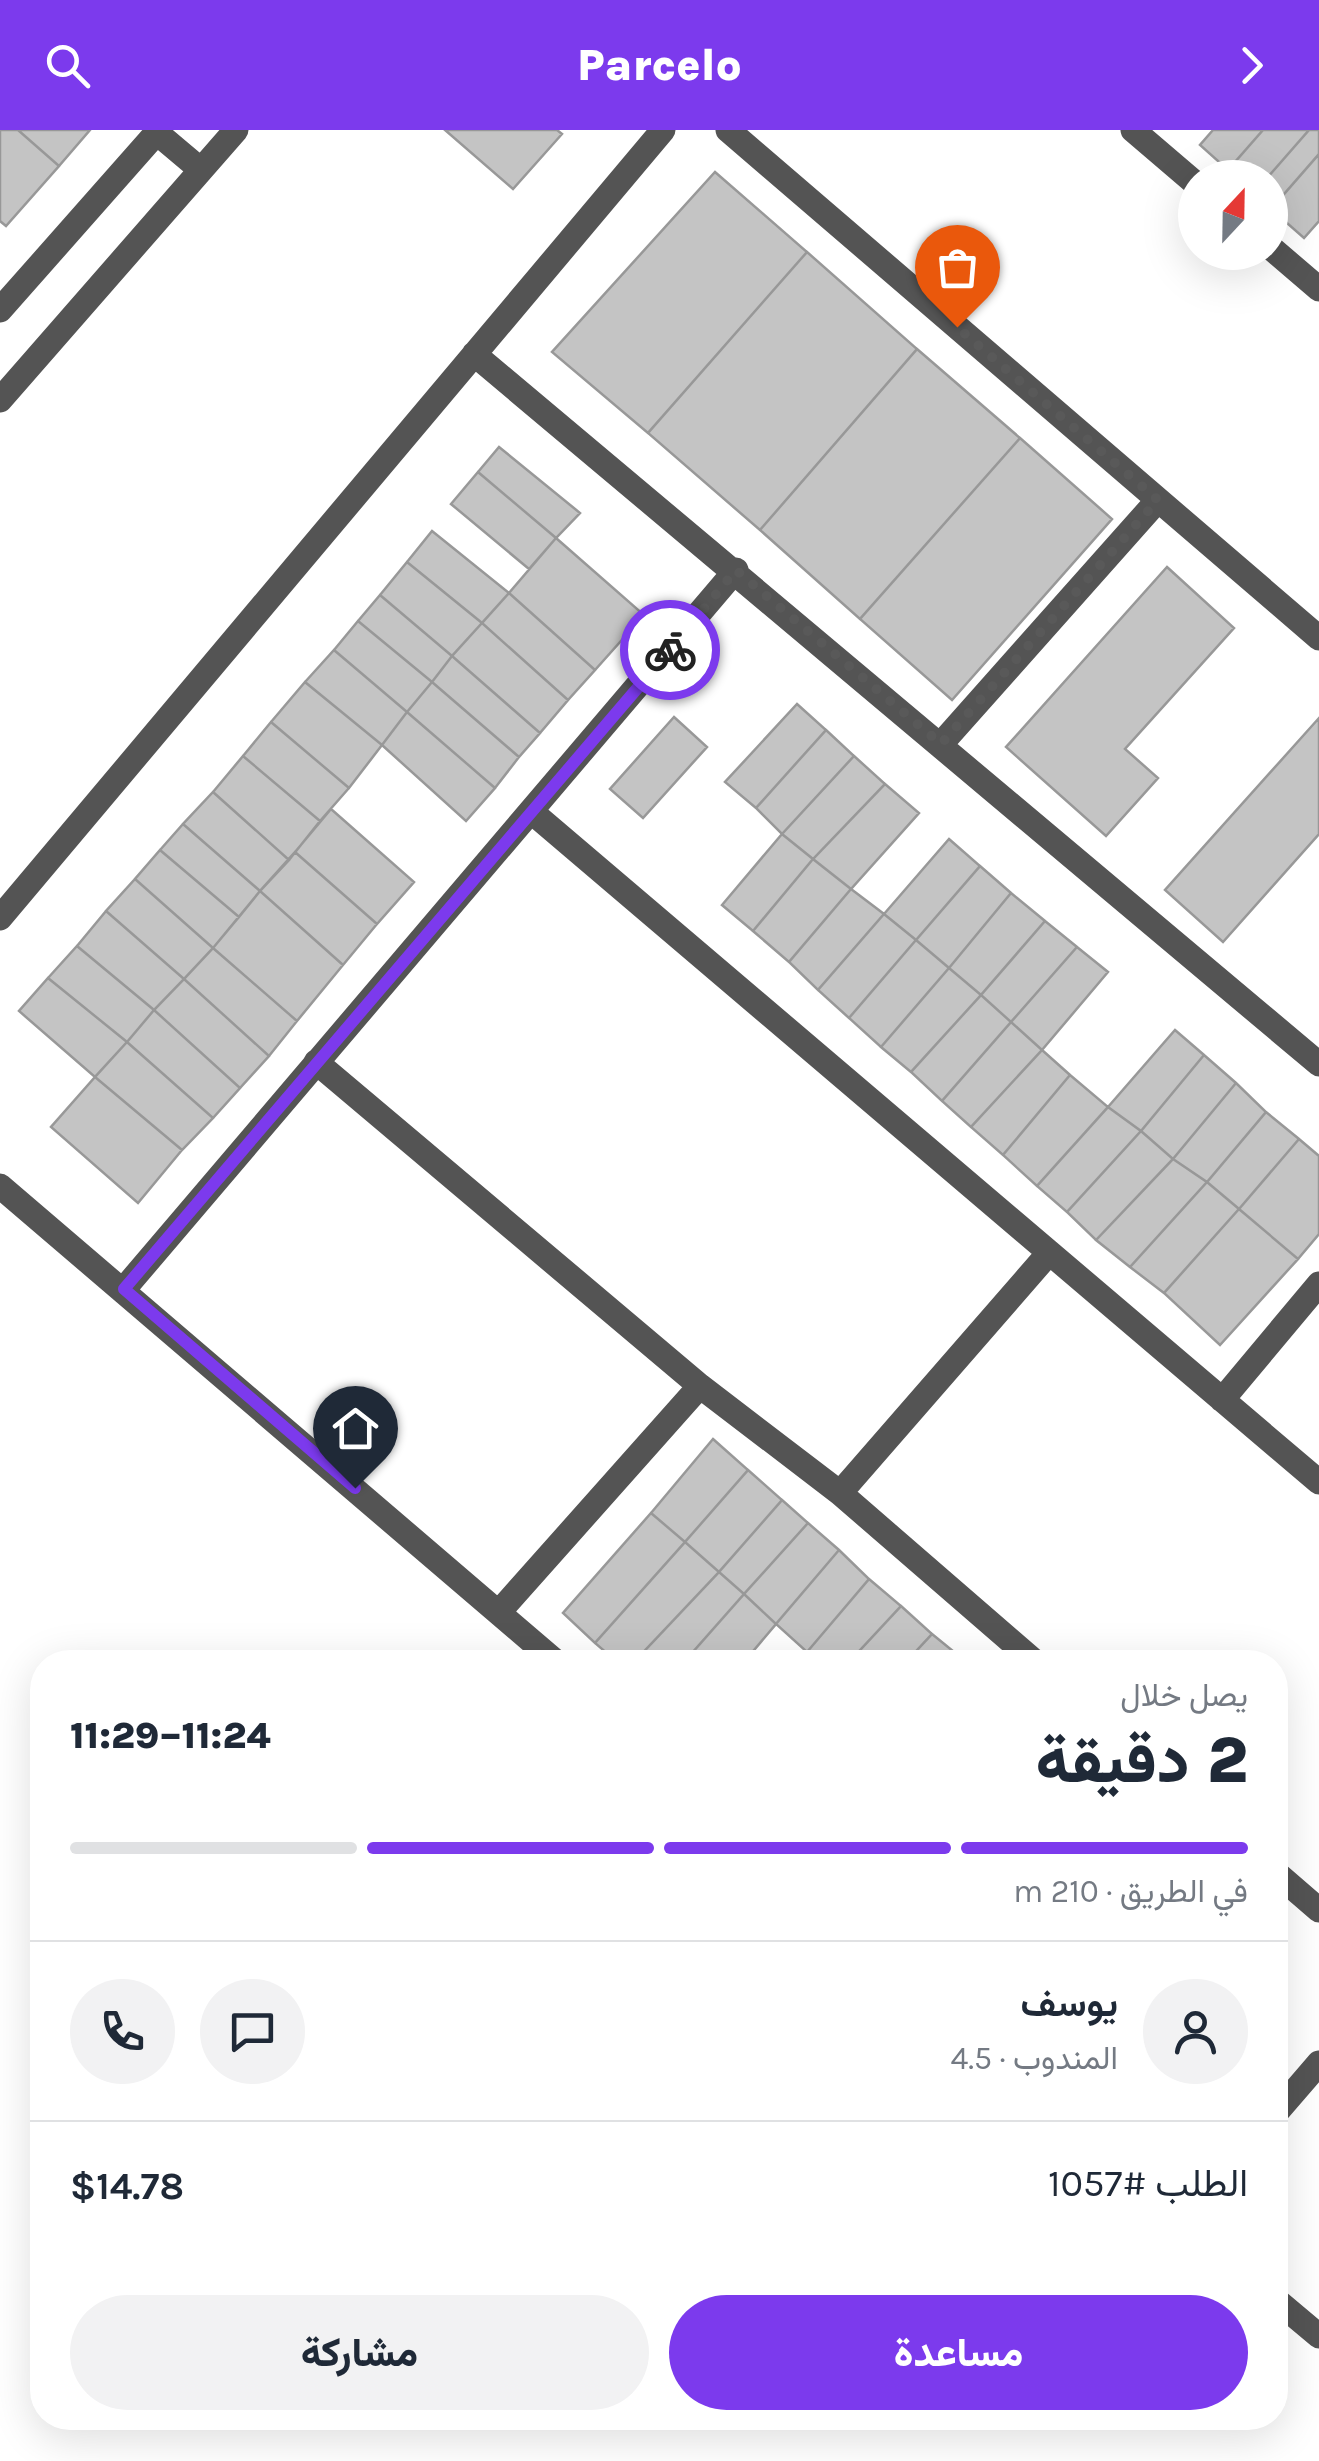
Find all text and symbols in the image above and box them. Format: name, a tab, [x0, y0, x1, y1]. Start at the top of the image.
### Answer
icon: search	[40, 38, 95, 93]
icon: forward	[1224, 38, 1279, 93]
text: Parcelo	[577, 39, 742, 91]
north arrow	[1178, 160, 1288, 270]
map controls	[1178, 160, 1288, 270]
pin	[915, 225, 1000, 328]
icon: bag	[930, 240, 985, 295]
courier	[620, 600, 720, 700]
icon: bike	[643, 623, 698, 678]
pin	[313, 1386, 398, 1489]
icon: home	[328, 1401, 383, 1456]
text: يصل خلال	[1120, 1677, 1248, 1714]
text: 11:24–11:29	[70, 1713, 271, 1758]
text: 2 دقيقة	[1035, 1722, 1248, 1798]
text: في الطريق · 210 m	[1013, 1873, 1248, 1910]
button: phone	[70, 1979, 175, 2084]
button: chat	[200, 1979, 305, 2084]
button: person	[1143, 1979, 1248, 2084]
text: يوسف	[1021, 1981, 1118, 2026]
text: المندوب · 4.5	[950, 2040, 1118, 2077]
text: الطلب #1057	[1048, 2161, 1248, 2206]
text: $14.78	[70, 2164, 184, 2209]
button: مشاركة	[70, 2295, 649, 2410]
button: مساعدة	[669, 2295, 1248, 2410]

